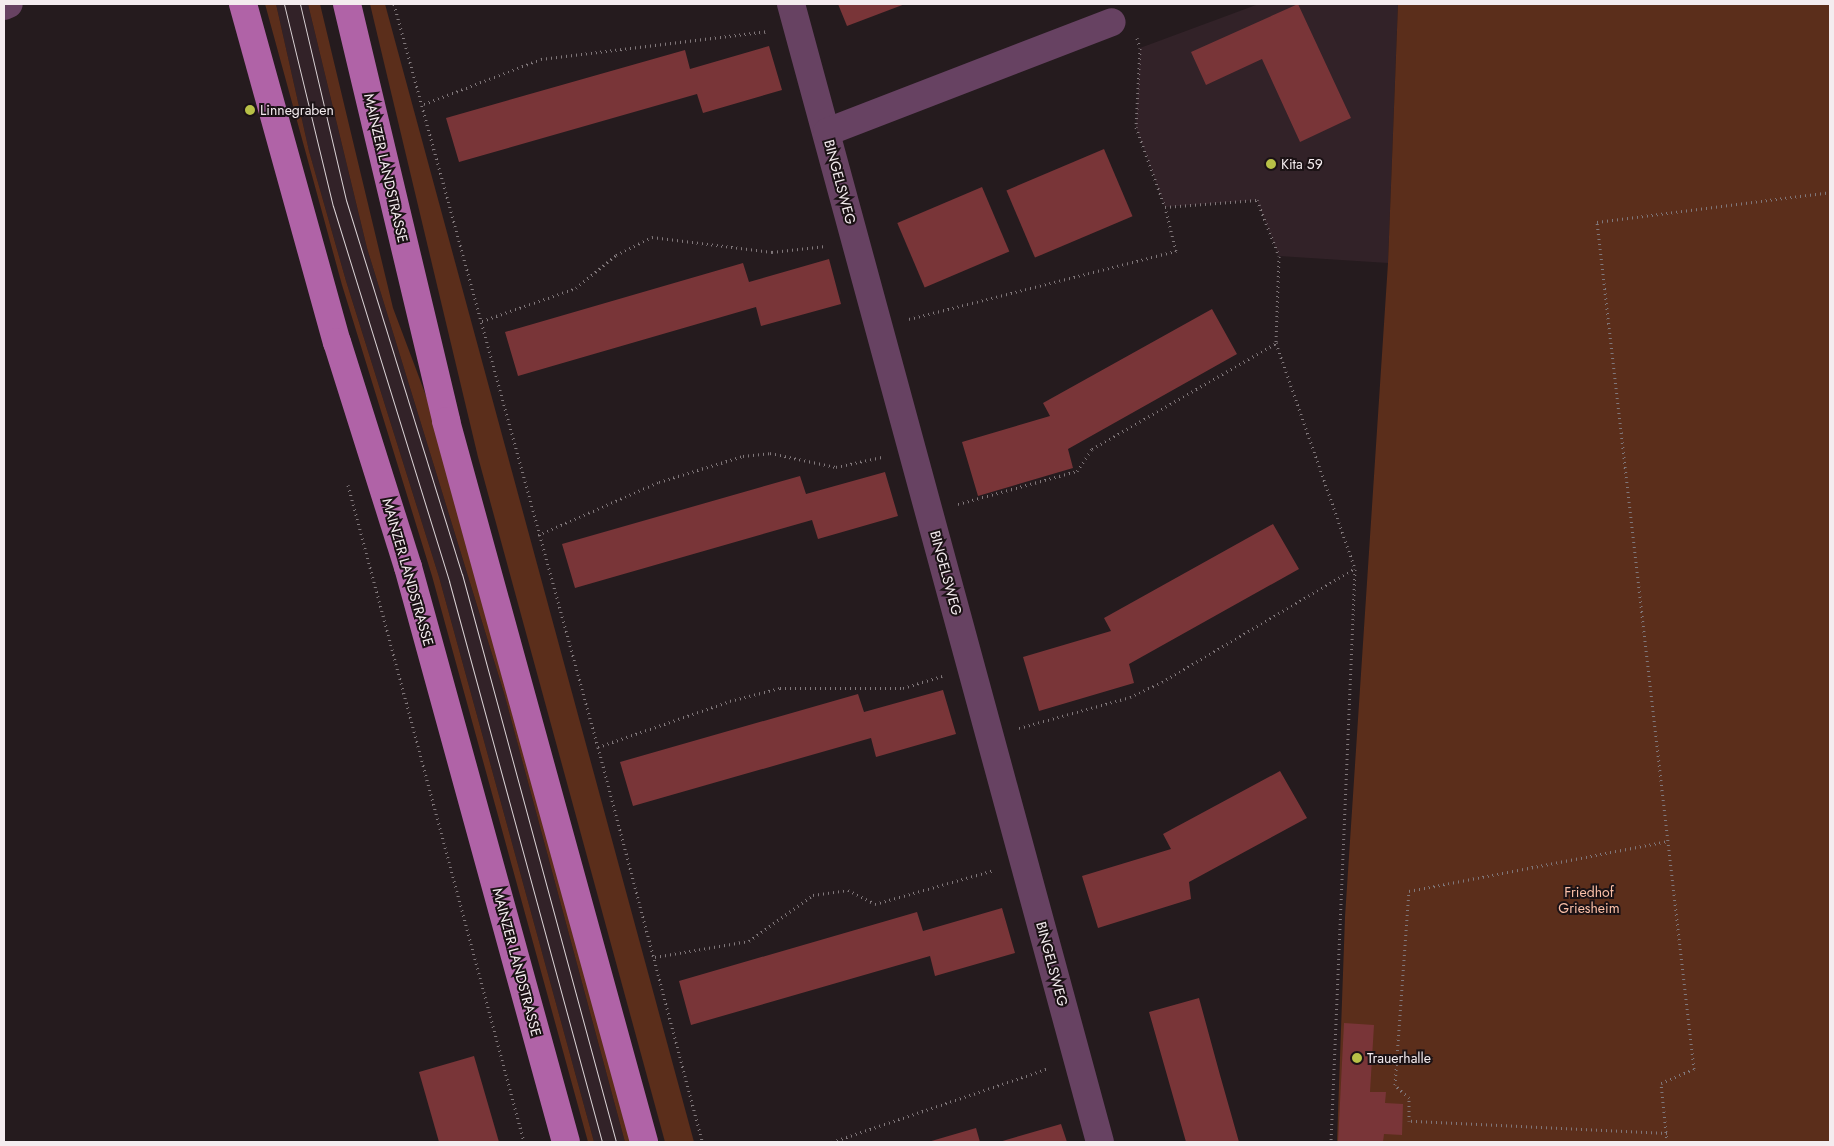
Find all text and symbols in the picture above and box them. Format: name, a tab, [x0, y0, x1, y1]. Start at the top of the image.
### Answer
street label: MAINZER LANDSTRASSE	[361, 92, 411, 244]
place label: Linnegraben	[260, 102, 334, 118]
marker: Linnegraben	[244, 104, 256, 116]
street label: BINGELSWEG	[821, 138, 859, 226]
place label: Kita 59	[1281, 156, 1323, 172]
marker: Kita 59	[1265, 158, 1277, 170]
street label: MAINZER LANDSTRASSE	[379, 496, 437, 648]
street label: BINGELSWEG	[927, 529, 965, 617]
park label: Friedhof Griesheim	[1558, 884, 1620, 916]
street label: MAINZER LANDSTRASSE	[489, 886, 545, 1038]
street label: BINGELSWEG	[1033, 920, 1071, 1008]
place label: Trauerhalle	[1367, 1050, 1431, 1066]
marker: Trauerhalle	[1351, 1052, 1363, 1064]

